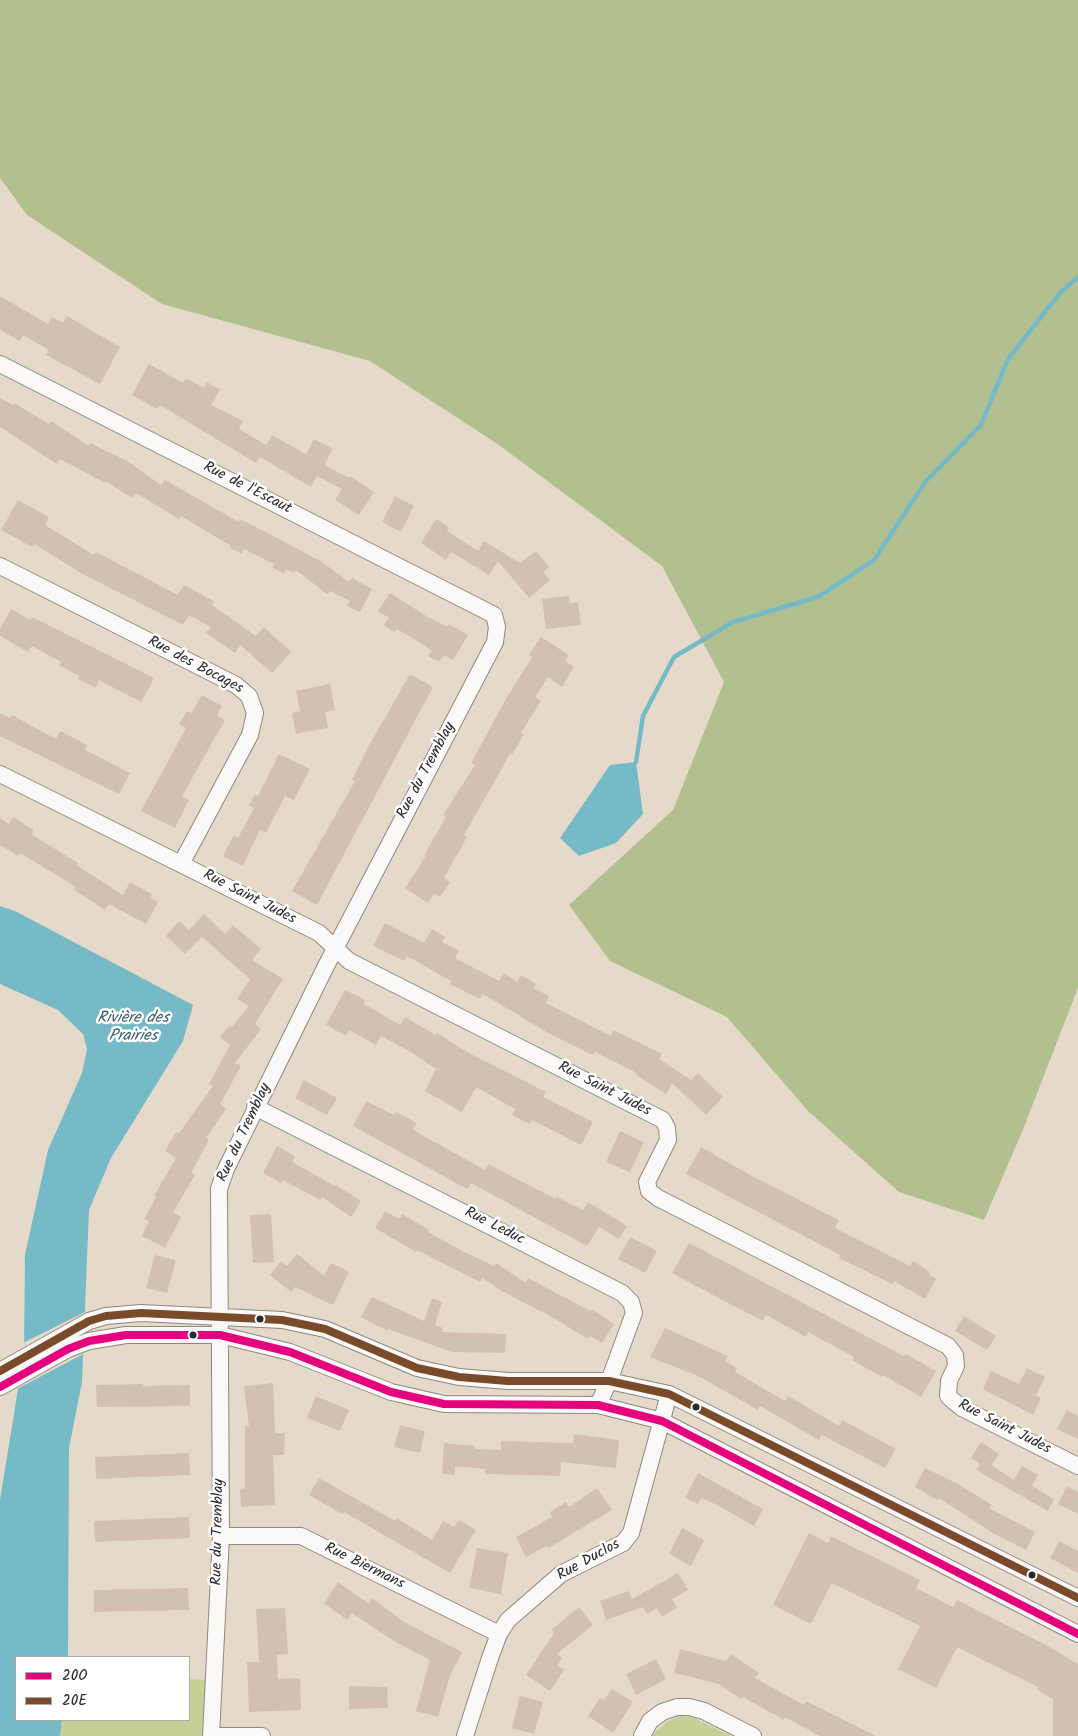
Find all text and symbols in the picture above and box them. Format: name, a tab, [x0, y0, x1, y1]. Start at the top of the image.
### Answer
street label: Rue de l'Escaut	[200, 459, 294, 519]
street label: Rue des Bocages	[144, 633, 246, 699]
street label: Rue du Tremblay	[394, 720, 460, 822]
street label: Rue Saint Judes	[199, 867, 299, 929]
water label: Rivière des Prairies	[97, 1009, 169, 1047]
street label: Rue Saint Judes	[554, 1059, 654, 1121]
street label: Rue du Tremblay	[214, 1081, 276, 1185]
street label: Rue Leduc	[461, 1204, 527, 1250]
unlabelled marker	[255, 1314, 265, 1324]
unlabelled marker	[188, 1330, 198, 1340]
street label: Rue Saint Judes	[954, 1397, 1054, 1459]
unlabelled marker	[691, 1402, 701, 1412]
street label: Rue du Tremblay	[209, 1478, 229, 1586]
street label: Rue Duclos	[554, 1536, 624, 1586]
street label: Rue Biermans	[321, 1540, 407, 1594]
unlabelled marker	[1027, 1570, 1037, 1580]
legend	[15, 1656, 190, 1721]
text: 20O	[62, 1664, 87, 1688]
text: 20E	[62, 1689, 87, 1713]

